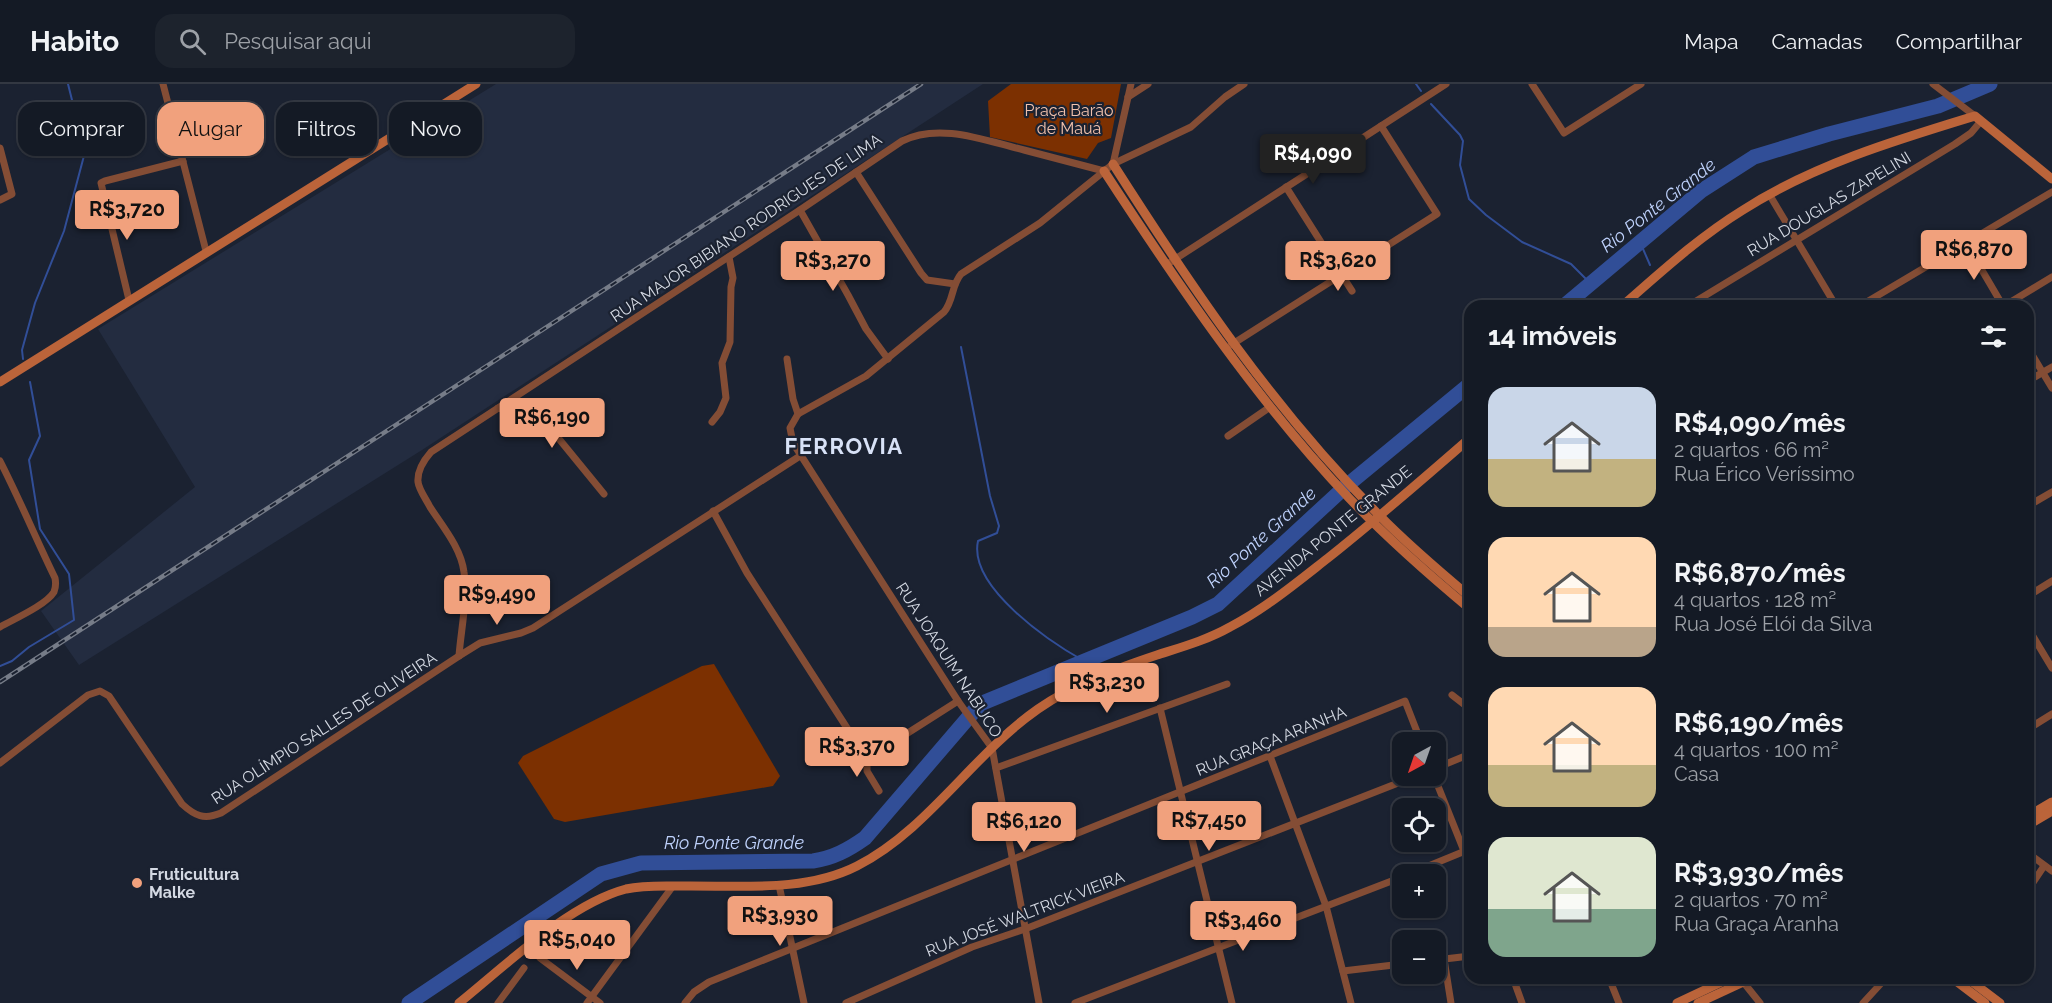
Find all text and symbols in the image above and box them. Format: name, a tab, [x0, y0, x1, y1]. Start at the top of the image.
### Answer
search box	[155, 14, 575, 68]
text: Habito	[30, 25, 119, 58]
icon: search	[176, 25, 209, 58]
text: Pesquisar aqui	[224, 28, 372, 54]
text: Mapa	[1684, 29, 1738, 54]
text: Camadas	[1771, 29, 1863, 54]
text: Compartilhar	[1896, 29, 2022, 54]
park label: Praça Barão de Mauá	[1024, 101, 1114, 138]
chip: Comprar	[18, 102, 145, 156]
chip: Alugar	[157, 102, 264, 156]
chip: Filtros	[276, 102, 377, 156]
chip: Novo	[389, 102, 482, 156]
street label: RUA MAJOR BIBIANO RODRIGUES DE LIMA	[607, 130, 885, 326]
pin: R$4,090	[1258, 134, 1368, 185]
text: R$4,090	[1274, 141, 1352, 165]
street label: RUA DOUGLAS ZAPELINI	[1744, 148, 1914, 260]
water label: Rio Ponte Grande	[1596, 153, 1720, 256]
pin: R$3,720	[72, 190, 182, 241]
text: R$3,720	[89, 197, 165, 221]
pin: R$6,870	[1919, 230, 2029, 281]
text: R$6,870	[1935, 237, 2013, 261]
pin: R$3,270	[778, 241, 888, 292]
pin: R$3,620	[1283, 241, 1393, 292]
text: R$3,270	[795, 248, 871, 272]
text: R$3,620	[1299, 248, 1377, 272]
icon: filters	[1977, 320, 2010, 353]
text: 14 imóveis	[1488, 321, 1617, 351]
pin: R$6,190	[497, 398, 607, 449]
text: R$6,190	[514, 405, 590, 429]
text: R$4,090/mês	[1674, 408, 1846, 438]
icon: home	[1536, 411, 1608, 483]
district label: FERROVIA	[785, 433, 904, 459]
text: 2 quartos · 66 m²	[1674, 438, 1829, 462]
street label: AVENIDA PONTE GRANDE	[1251, 462, 1415, 600]
text: Rua Érico Veríssimo	[1674, 462, 1855, 486]
water label: Rio Ponte Grande	[1202, 482, 1320, 592]
text: R$6,870/mês	[1674, 558, 1846, 588]
icon: home	[1536, 561, 1608, 633]
pin: R$9,490	[442, 575, 552, 626]
street label: RUA JOAQUIM NABUCO	[892, 579, 1006, 741]
text: R$9,490	[458, 582, 536, 606]
text: 4 quartos · 128 m²	[1674, 588, 1836, 612]
text: Rua José Elói da Silva	[1674, 612, 1872, 636]
street label: RUA OLÍMPIO SALLES DE OLIVEIRA	[207, 647, 440, 808]
pin: R$3,230	[1052, 663, 1162, 714]
text: R$3,230	[1069, 670, 1145, 694]
street label: RUA GRAÇA ARANHA	[1193, 702, 1349, 780]
text: R$6,190/mês	[1674, 708, 1843, 738]
icon: home	[1536, 711, 1608, 783]
pin: R$3,370	[802, 727, 912, 778]
north arrow	[1392, 732, 1446, 786]
map controls	[1392, 732, 1446, 984]
text: R$3,370	[819, 734, 895, 758]
text: 4 quartos · 100 m²	[1674, 738, 1839, 762]
text: Casa	[1674, 762, 1719, 786]
button: locate	[1392, 798, 1446, 852]
pin: R$7,450	[1154, 801, 1264, 852]
pin: R$6,120	[969, 802, 1079, 853]
text: R$7,450	[1171, 808, 1247, 832]
text: R$6,120	[986, 809, 1062, 833]
water label: Rio Ponte Grande	[664, 832, 804, 853]
text: R$3,930/mês	[1674, 858, 1844, 888]
icon: home	[1536, 861, 1608, 933]
button: +	[1392, 864, 1446, 918]
place label: Fruticultura Malke	[149, 865, 239, 902]
street label: RUA JOSÉ WALTRICK VIEIRA	[923, 866, 1127, 961]
marker: Fruticultura Malke	[130, 876, 144, 890]
text: 2 quartos · 70 m²	[1674, 888, 1828, 912]
pin: R$3,930	[725, 896, 835, 947]
pin: R$3,460	[1188, 901, 1298, 952]
text: R$3,930	[742, 903, 818, 927]
text: R$3,460	[1204, 908, 1282, 932]
text: Rua Graça Aranha	[1674, 912, 1839, 936]
pin: R$5,040	[522, 920, 632, 971]
text: R$5,040	[538, 927, 616, 951]
button: −	[1392, 930, 1446, 984]

